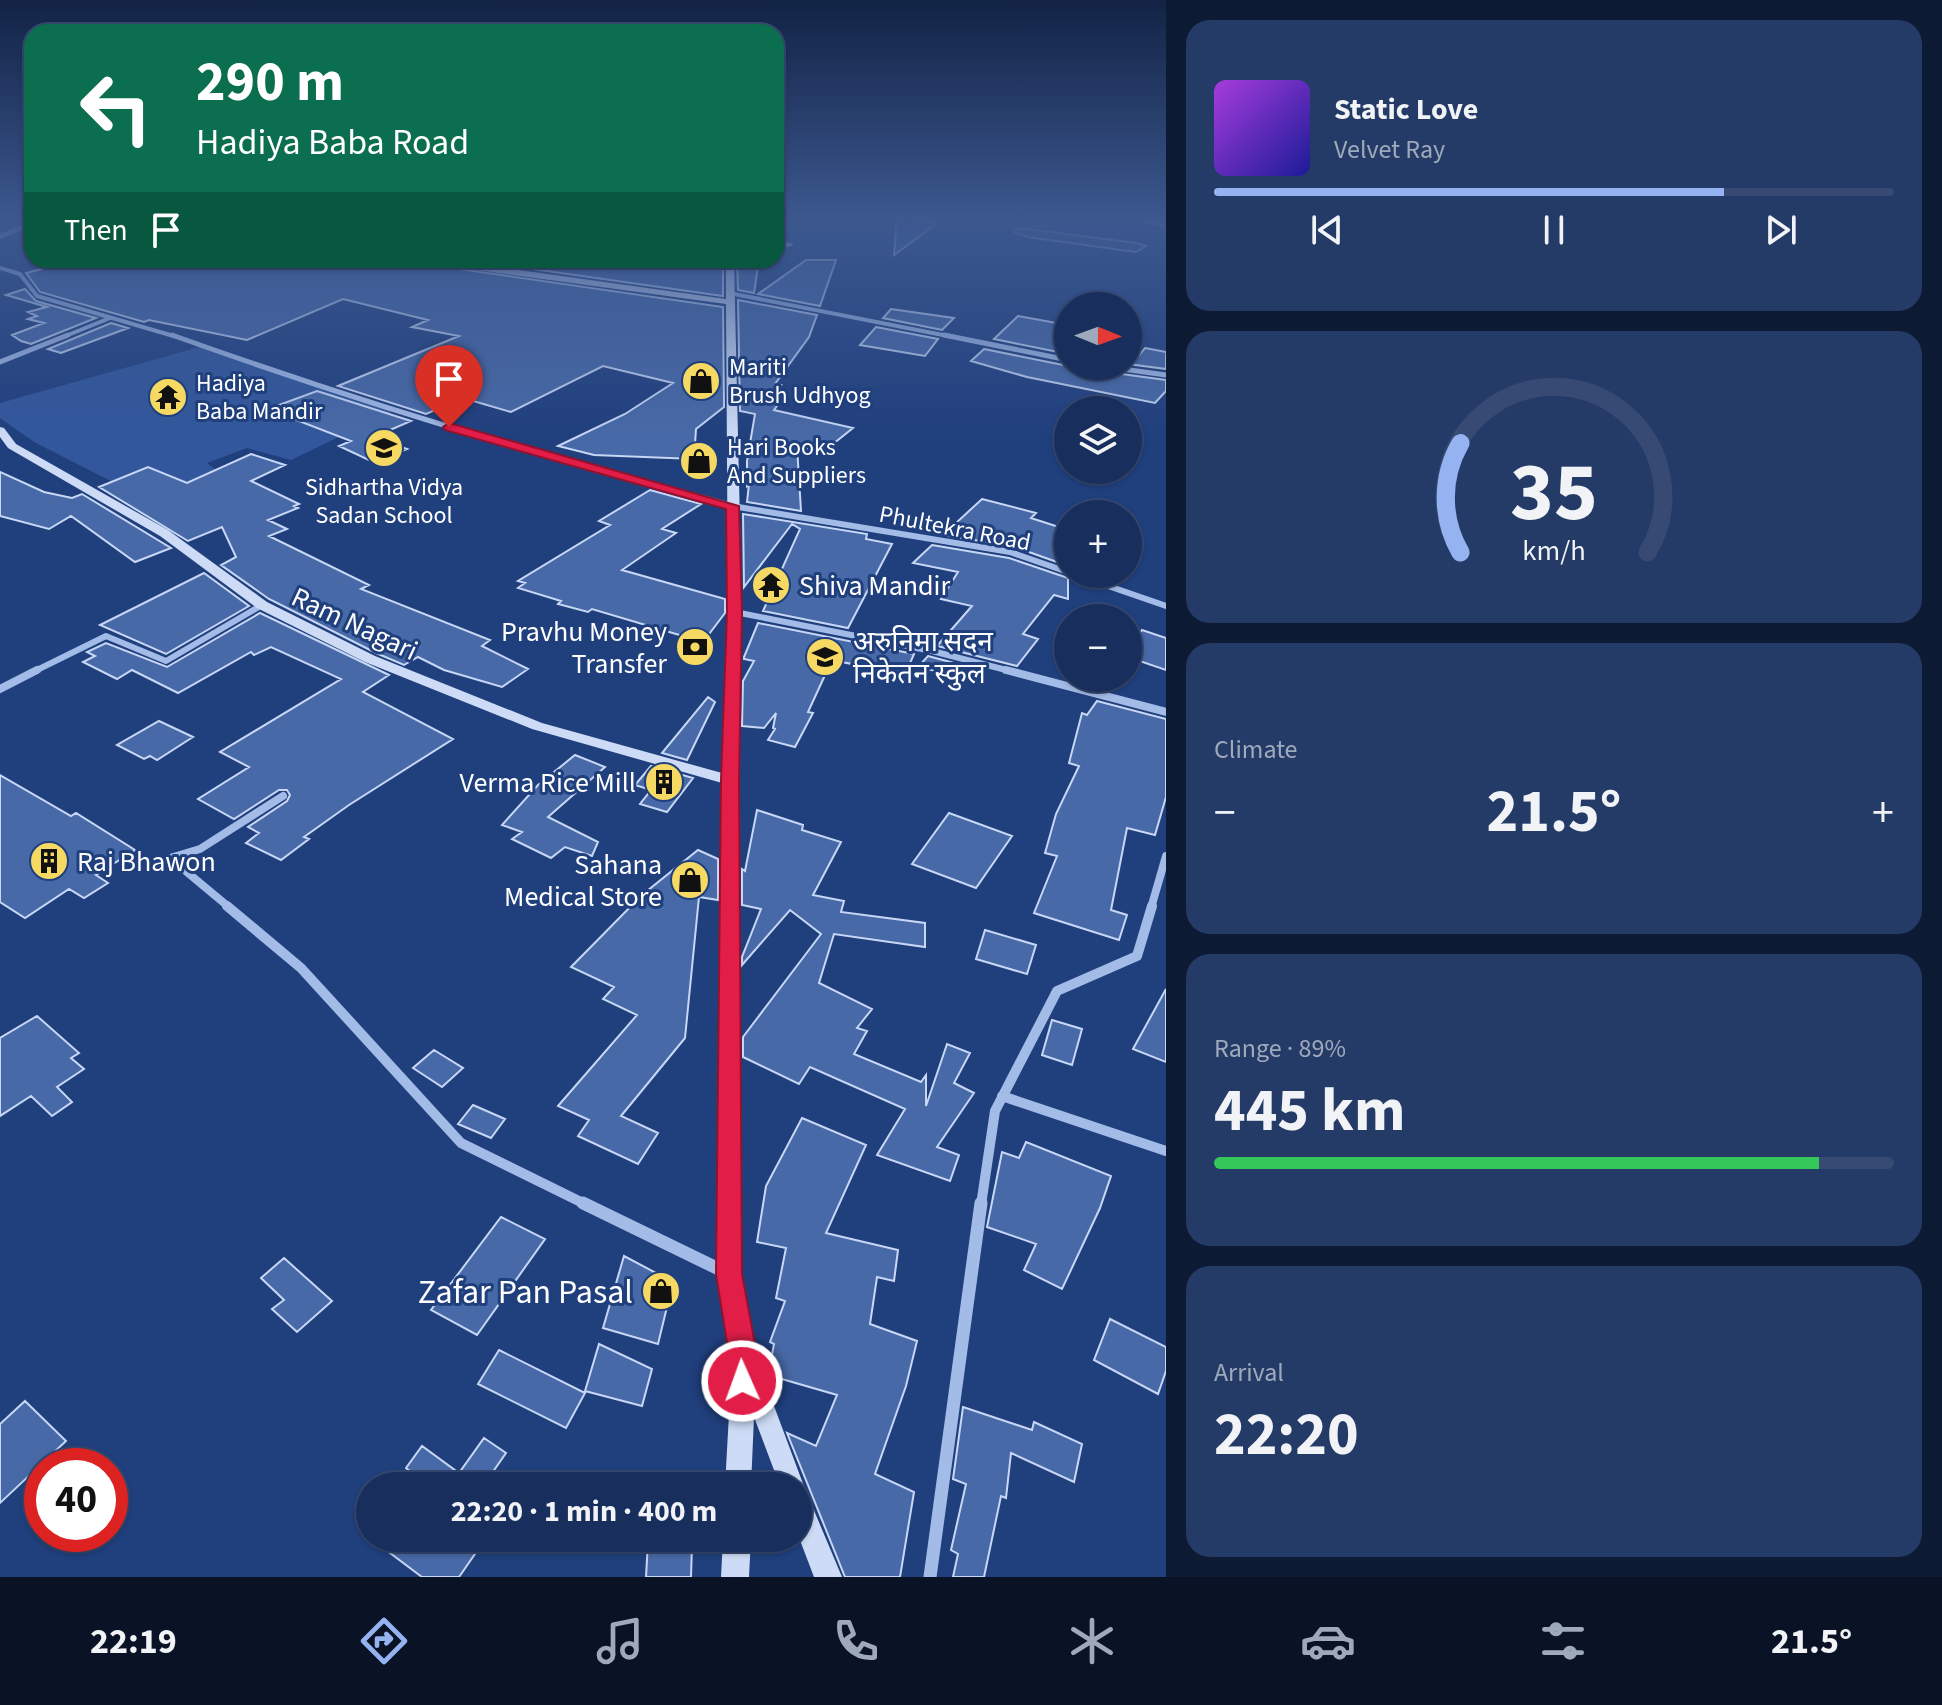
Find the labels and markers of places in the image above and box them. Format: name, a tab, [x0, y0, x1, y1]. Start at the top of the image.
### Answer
pin	[415, 345, 483, 427]
place label: Mariti Brush Udhyog	[729, 350, 871, 413]
shop icon: Mariti Brush Udhyog	[680, 360, 722, 402]
place label: Hadiya Baba Mandir	[196, 366, 323, 429]
temple icon: Hadiya Baba Mandir	[147, 376, 189, 418]
school or university icon: Sidhartha Vidya Sadan School	[363, 427, 405, 469]
place label: Hari Books And Suppliers	[727, 430, 866, 493]
shop icon: Hari Books And Suppliers	[678, 440, 720, 482]
place label: Sidhartha Vidya Sadan School	[305, 470, 463, 533]
temple icon: Shiva Mandir	[750, 564, 792, 606]
place label: Shiva Mandir	[799, 566, 951, 606]
place label: Pravhu Money Transfer	[501, 612, 667, 684]
place label: अरुनिमा सदन निकेतन स्कुल	[853, 622, 993, 694]
bank icon: Pravhu Money Transfer	[674, 626, 716, 668]
school or university icon: अरुनिमा सदन निकेतन स्कुल	[804, 636, 846, 678]
building icon: Verma Rice Mill	[643, 761, 685, 803]
place label: Verma Rice Mill	[459, 763, 636, 803]
building icon: Raj Bhawon	[28, 840, 70, 882]
place label: Raj Bhawon	[77, 842, 216, 882]
place label: Sahana Medical Store	[504, 845, 662, 917]
shop icon: Sahana Medical Store	[669, 859, 711, 901]
place label: Zafar Pan Pasal	[418, 1268, 633, 1317]
shop icon: Zafar Pan Pasal	[640, 1270, 682, 1312]

